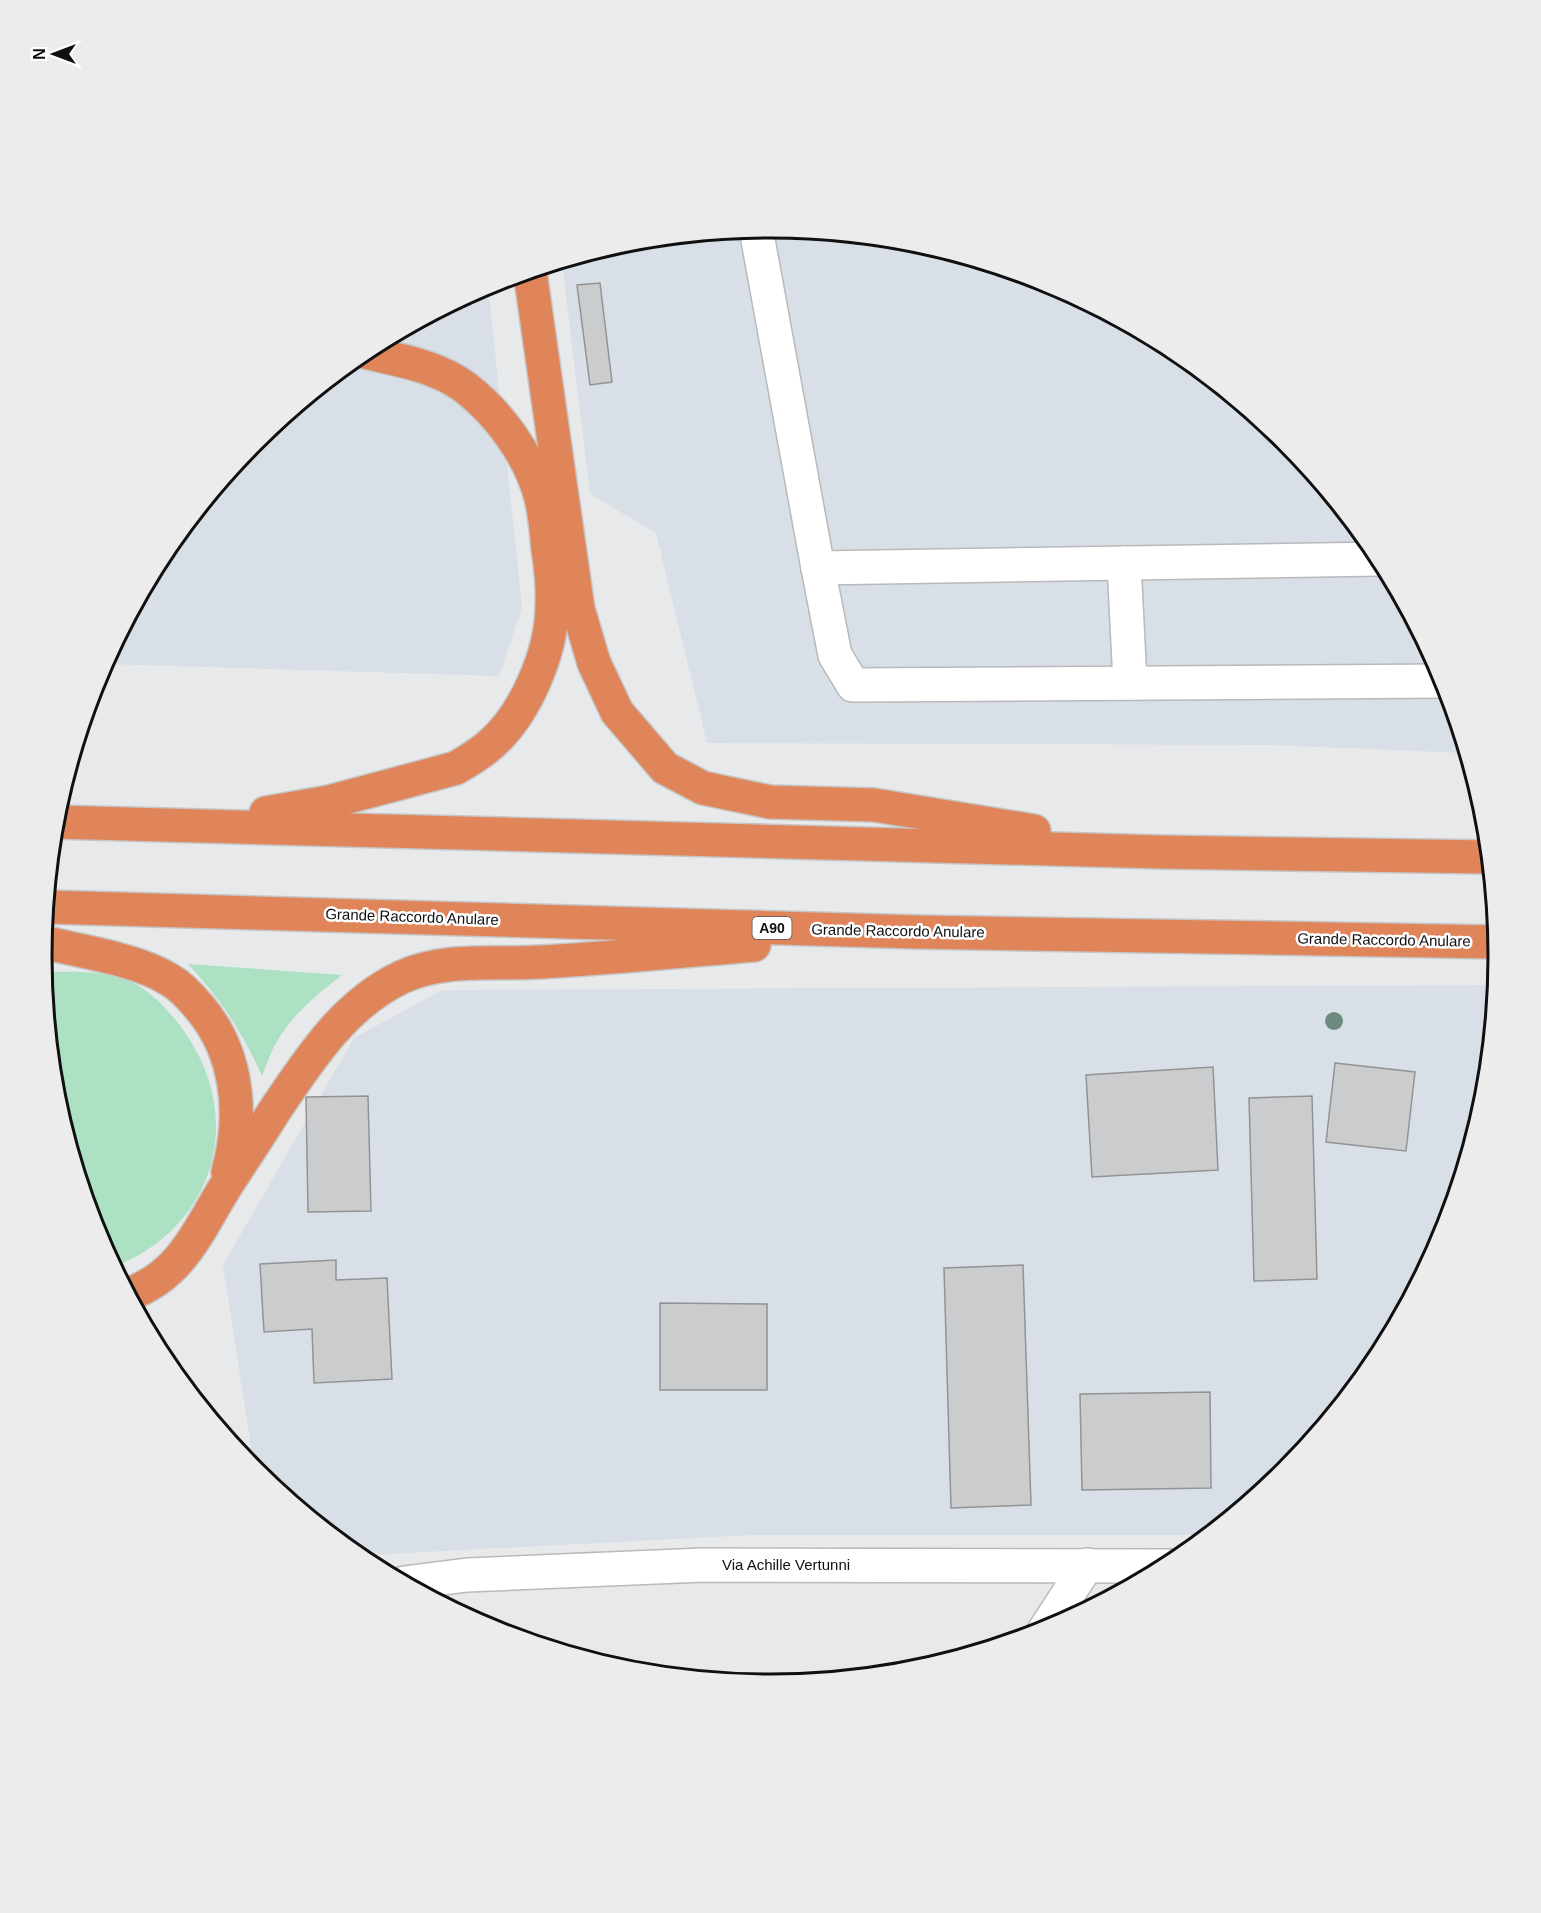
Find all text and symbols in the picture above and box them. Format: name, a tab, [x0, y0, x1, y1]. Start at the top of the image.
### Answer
north arrow	[24, 24, 84, 84]
text: N	[31, 48, 48, 60]
street label: Grande Raccordo Anulare	[325, 905, 499, 928]
road number: A90	[752, 917, 792, 939]
street label: Grande Raccordo Anulare	[811, 920, 985, 941]
street label: Grande Raccordo Anulare	[1297, 929, 1471, 950]
street label: Via Achille Vertunni	[722, 1556, 850, 1573]

